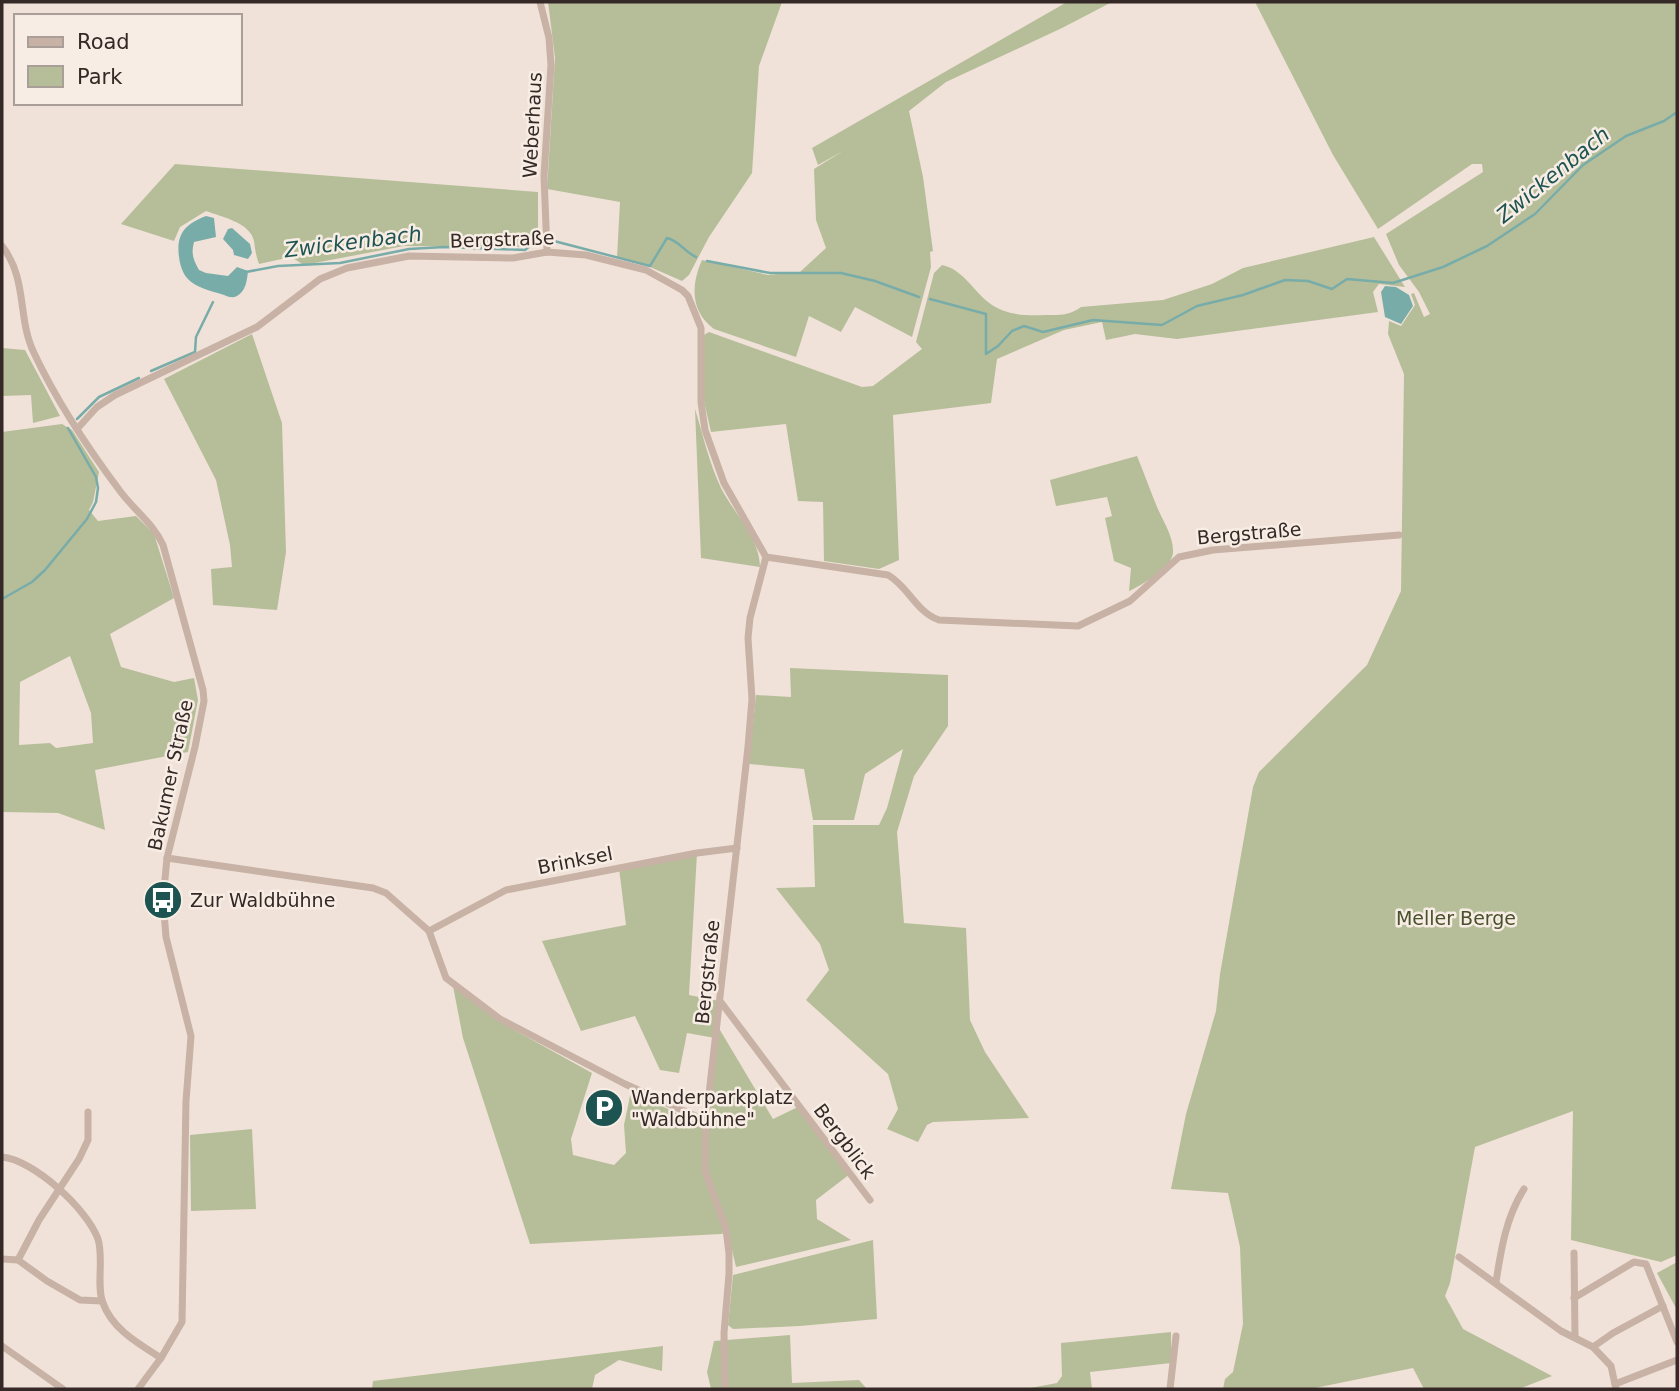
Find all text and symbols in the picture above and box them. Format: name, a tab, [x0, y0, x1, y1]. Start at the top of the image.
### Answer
legend	[14, 14, 242, 105]
text: Road	[77, 30, 130, 54]
text: Park	[77, 65, 123, 89]
street label: Weberhaus	[518, 71, 546, 179]
water label: Zwickenbach	[1491, 122, 1614, 229]
water label: Zwickenbach	[282, 222, 423, 262]
street label: Bergstraße	[449, 226, 555, 252]
street label: Bergstraße	[1196, 517, 1302, 549]
street label: Bakumer Straße	[143, 697, 197, 853]
street label: Brinksel	[536, 842, 614, 878]
bus stop icon: Zur Waldbühne	[142, 879, 184, 921]
place label: Zur Waldbühne	[190, 889, 335, 911]
park label: Meller Berge	[1396, 907, 1516, 929]
street label: Bergstraße	[691, 919, 723, 1025]
place label: Wanderparkplatz "Waldbühne"	[631, 1086, 793, 1130]
parking icon: Wanderparkplatz "Waldbühne"	[583, 1087, 625, 1129]
street label: Bergblick	[810, 1099, 880, 1183]

